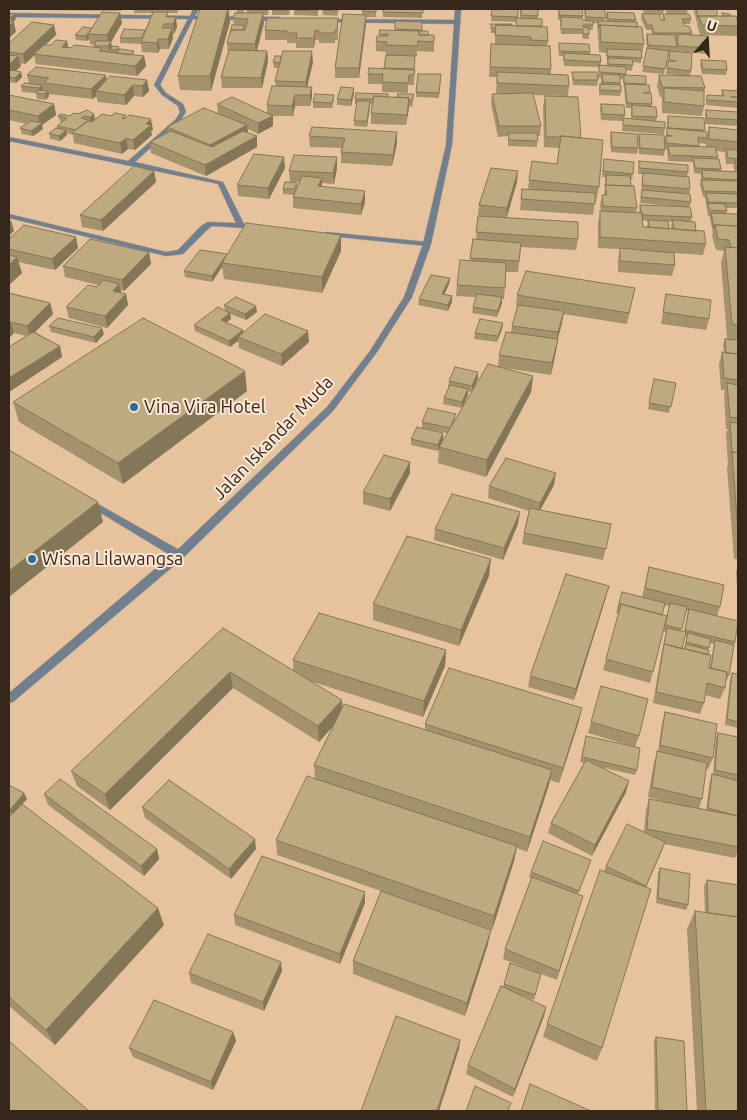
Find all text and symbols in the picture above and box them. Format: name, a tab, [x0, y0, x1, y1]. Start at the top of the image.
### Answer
north arrow	[682, 15, 732, 65]
text: U	[705, 17, 719, 35]
street label: Jalan Iskandar Muda	[208, 372, 338, 504]
place label: Vina Vira Hotel	[144, 396, 265, 418]
marker: Vina Vira Hotel	[128, 401, 140, 413]
place label: Wisna Lilawangsa	[42, 548, 183, 570]
marker: Wisna Lilawangsa	[26, 553, 38, 565]

